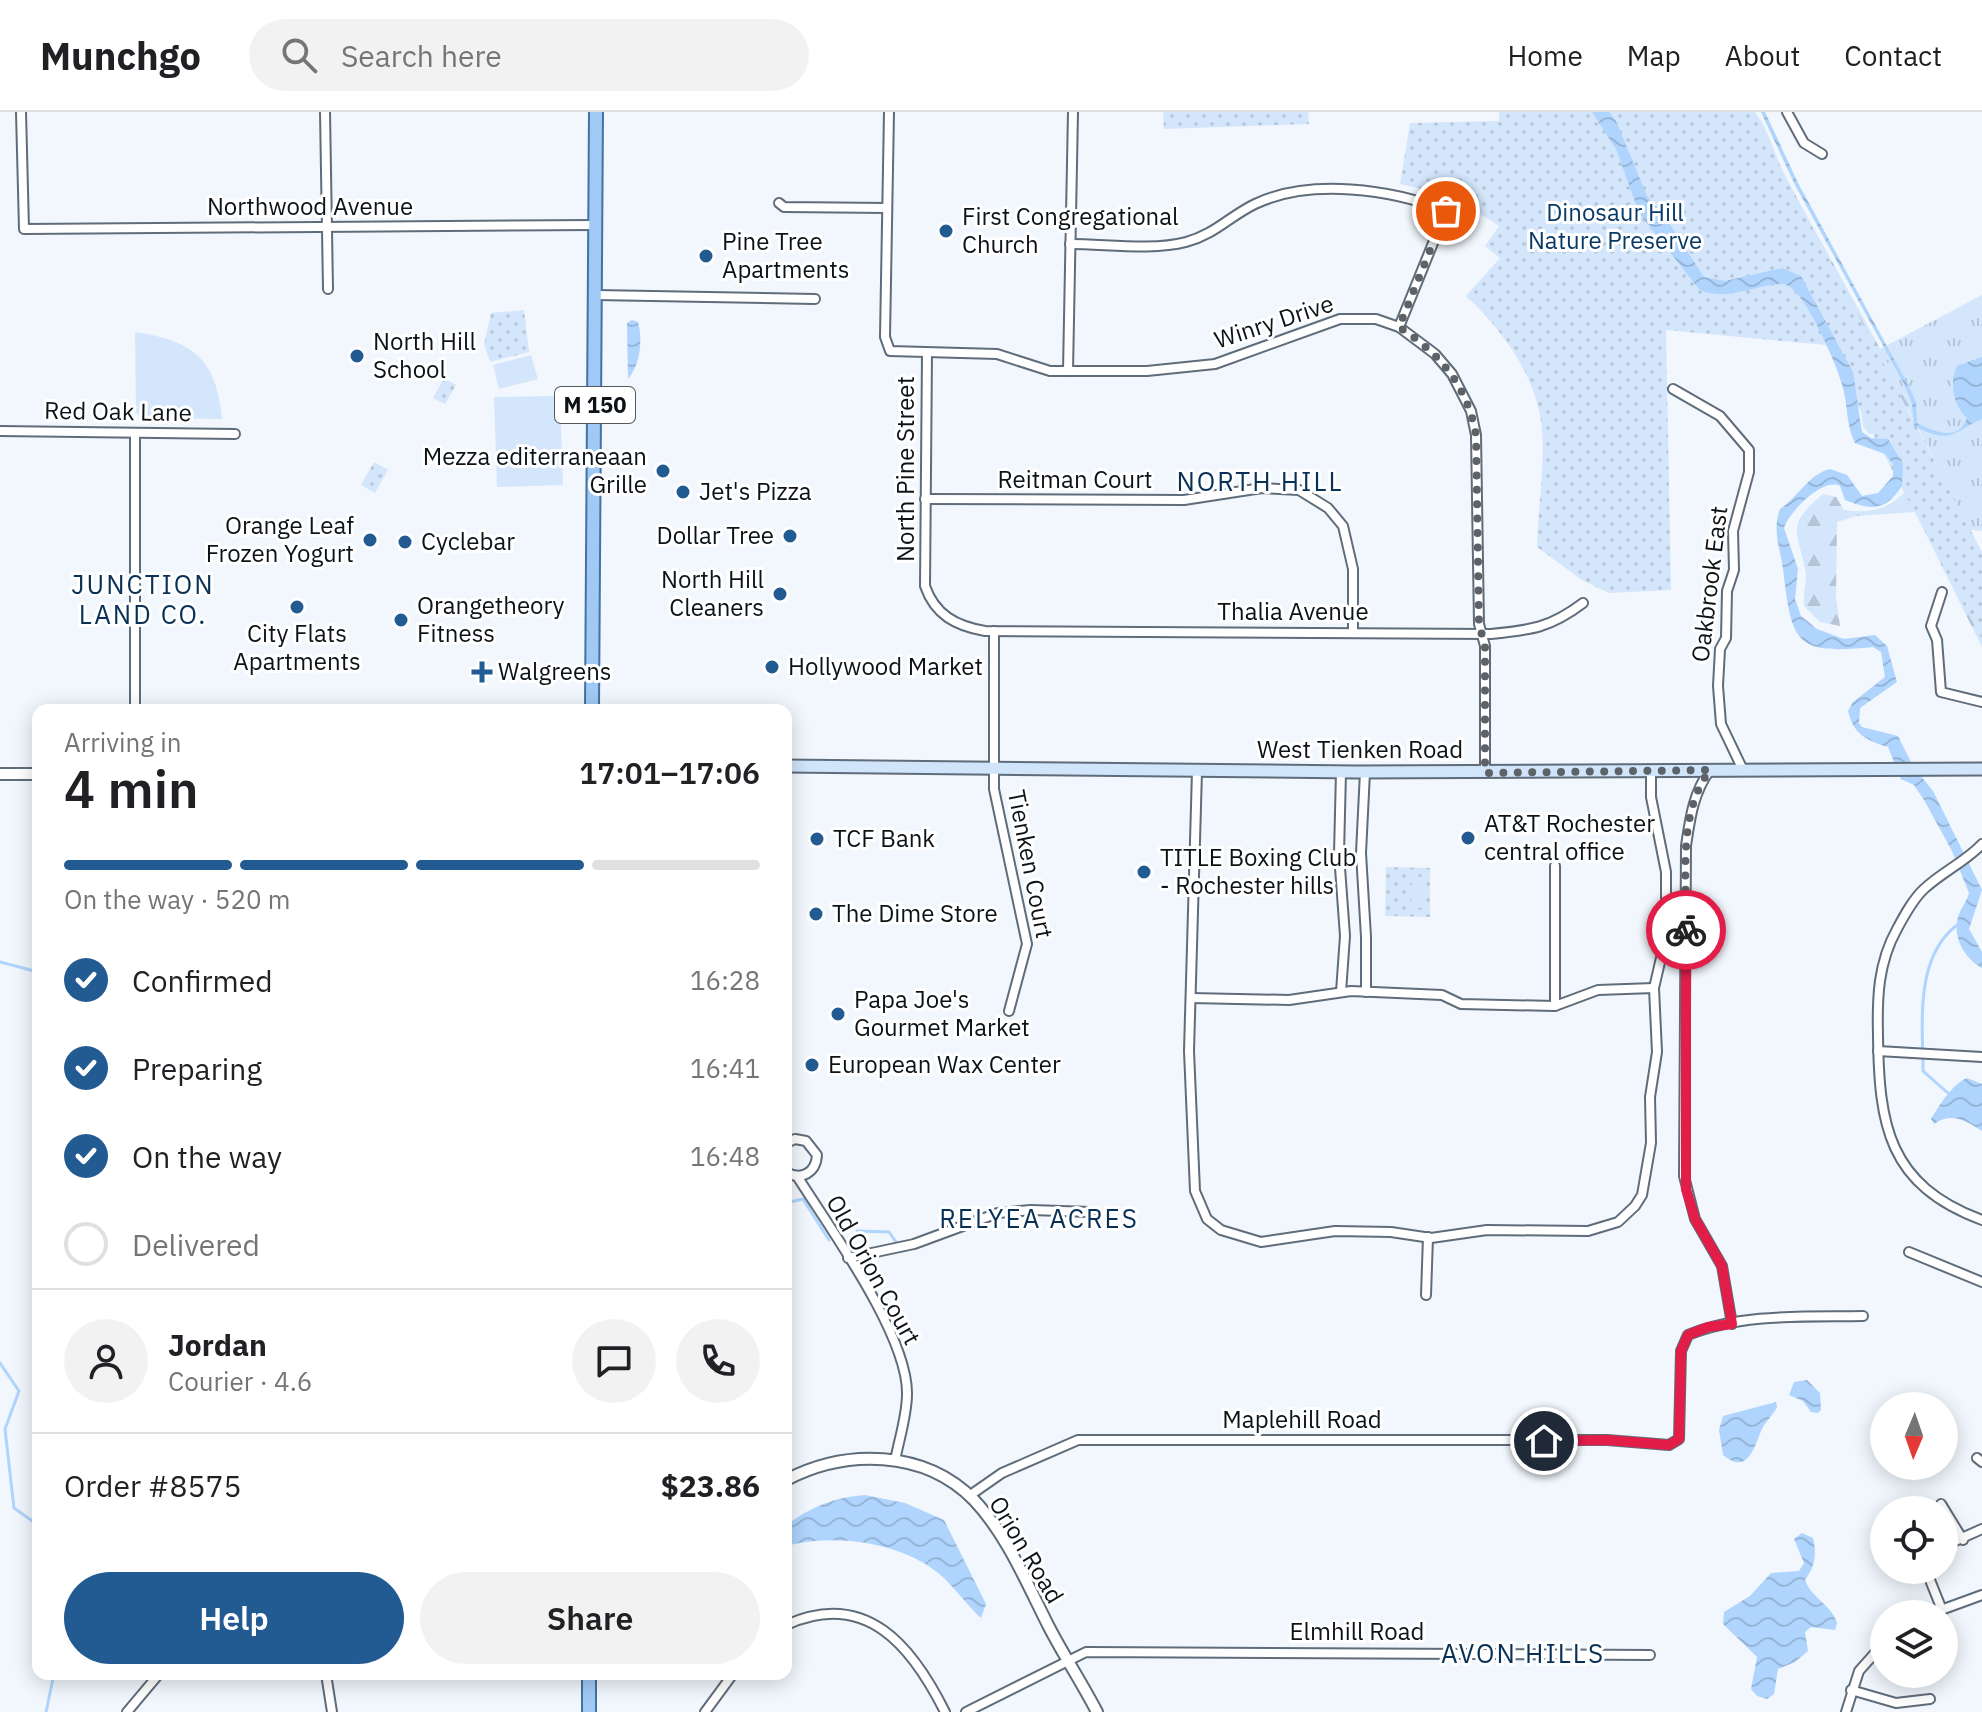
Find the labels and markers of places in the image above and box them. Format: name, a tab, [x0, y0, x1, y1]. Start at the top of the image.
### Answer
pin	[1412, 177, 1480, 245]
place label: First Congregational Church	[962, 200, 1179, 260]
marker: First Congregational Church	[937, 222, 955, 240]
place label: Pine Tree Apartments	[722, 225, 849, 285]
marker: Pine Tree Apartments	[697, 247, 715, 265]
place label: North Hill School	[373, 325, 476, 385]
marker: North Hill School	[348, 347, 366, 365]
place label: Mezza editerraneaan Grille	[423, 440, 647, 500]
marker: Mezza editerraneaan Grille	[654, 462, 672, 480]
place label: Jet's Pizza	[699, 475, 812, 507]
marker: Jet's Pizza	[674, 483, 692, 501]
place label: Orange Leaf Frozen Yogurt	[206, 509, 354, 569]
place label: Dollar Tree	[657, 519, 774, 551]
place label: Cyclebar	[421, 525, 515, 557]
marker: Dollar Tree	[781, 527, 799, 545]
marker: Orange Leaf Frozen Yogurt	[361, 531, 379, 549]
marker: Cyclebar	[396, 533, 414, 551]
place label: North Hill Cleaners	[661, 563, 764, 623]
marker: North Hill Cleaners	[771, 585, 789, 603]
place label: Orangetheory Fitness	[417, 589, 565, 649]
marker: City Flats Apartments	[288, 598, 306, 616]
marker: Orangetheory Fitness	[392, 611, 410, 629]
place label: City Flats Apartments	[233, 617, 361, 677]
place label: Hollywood Market	[788, 650, 983, 682]
place label: Walgreens	[498, 655, 612, 687]
marker: Hollywood Market	[763, 658, 781, 676]
marker: Walgreens	[473, 663, 491, 681]
place label: AT&T Rochester central office	[1484, 807, 1655, 867]
place label: TCF Bank	[833, 822, 935, 854]
marker: AT&T Rochester central office	[1459, 829, 1477, 847]
marker: TCF Bank	[808, 830, 826, 848]
place label: TITLE Boxing Club - Rochester hills	[1160, 841, 1356, 901]
marker: TITLE Boxing Club - Rochester hills	[1135, 863, 1153, 881]
place label: The Dime Store	[832, 897, 998, 929]
marker: The Dime Store	[807, 905, 825, 923]
place label: Papa Joe's Gourmet Market	[854, 983, 1030, 1043]
marker: Papa Joe's Gourmet Market	[829, 1005, 847, 1023]
place label: European Wax Center	[828, 1048, 1061, 1080]
marker: European Wax Center	[803, 1056, 821, 1074]
pin	[1510, 1407, 1578, 1475]

